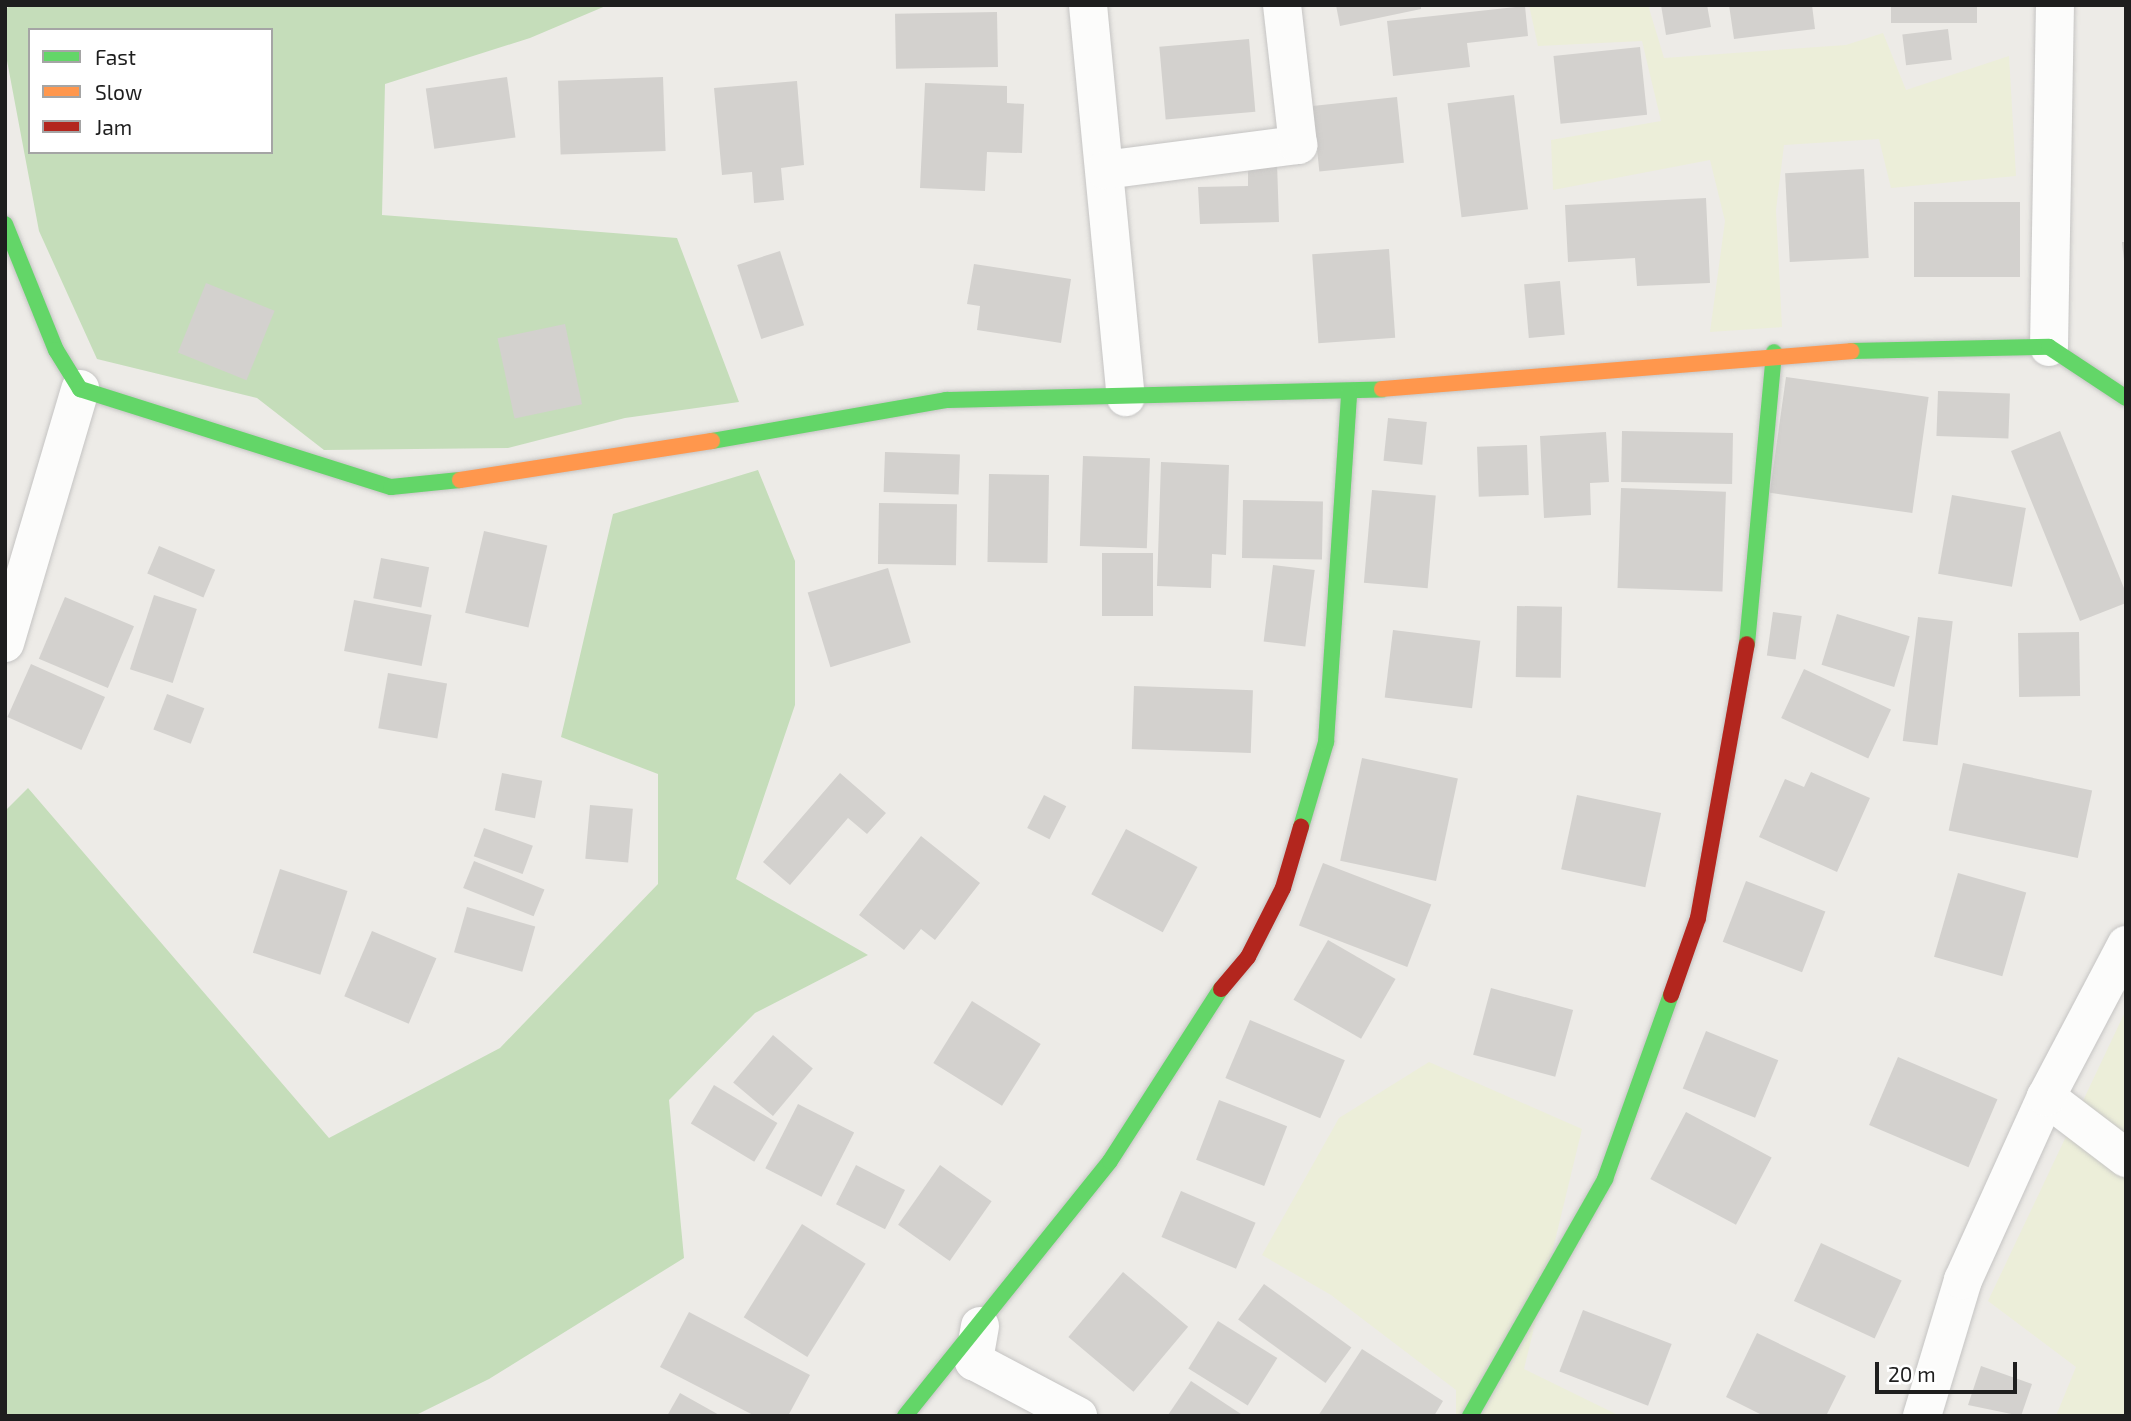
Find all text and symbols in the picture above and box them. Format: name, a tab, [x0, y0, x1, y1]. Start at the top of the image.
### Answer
legend	[28, 28, 273, 154]
text: Fast	[95, 44, 136, 69]
text: Slow	[95, 79, 142, 104]
text: Jam	[95, 114, 132, 139]
scale bar	[1879, 1348, 2021, 1392]
text: 20 m	[1888, 1361, 1936, 1386]

